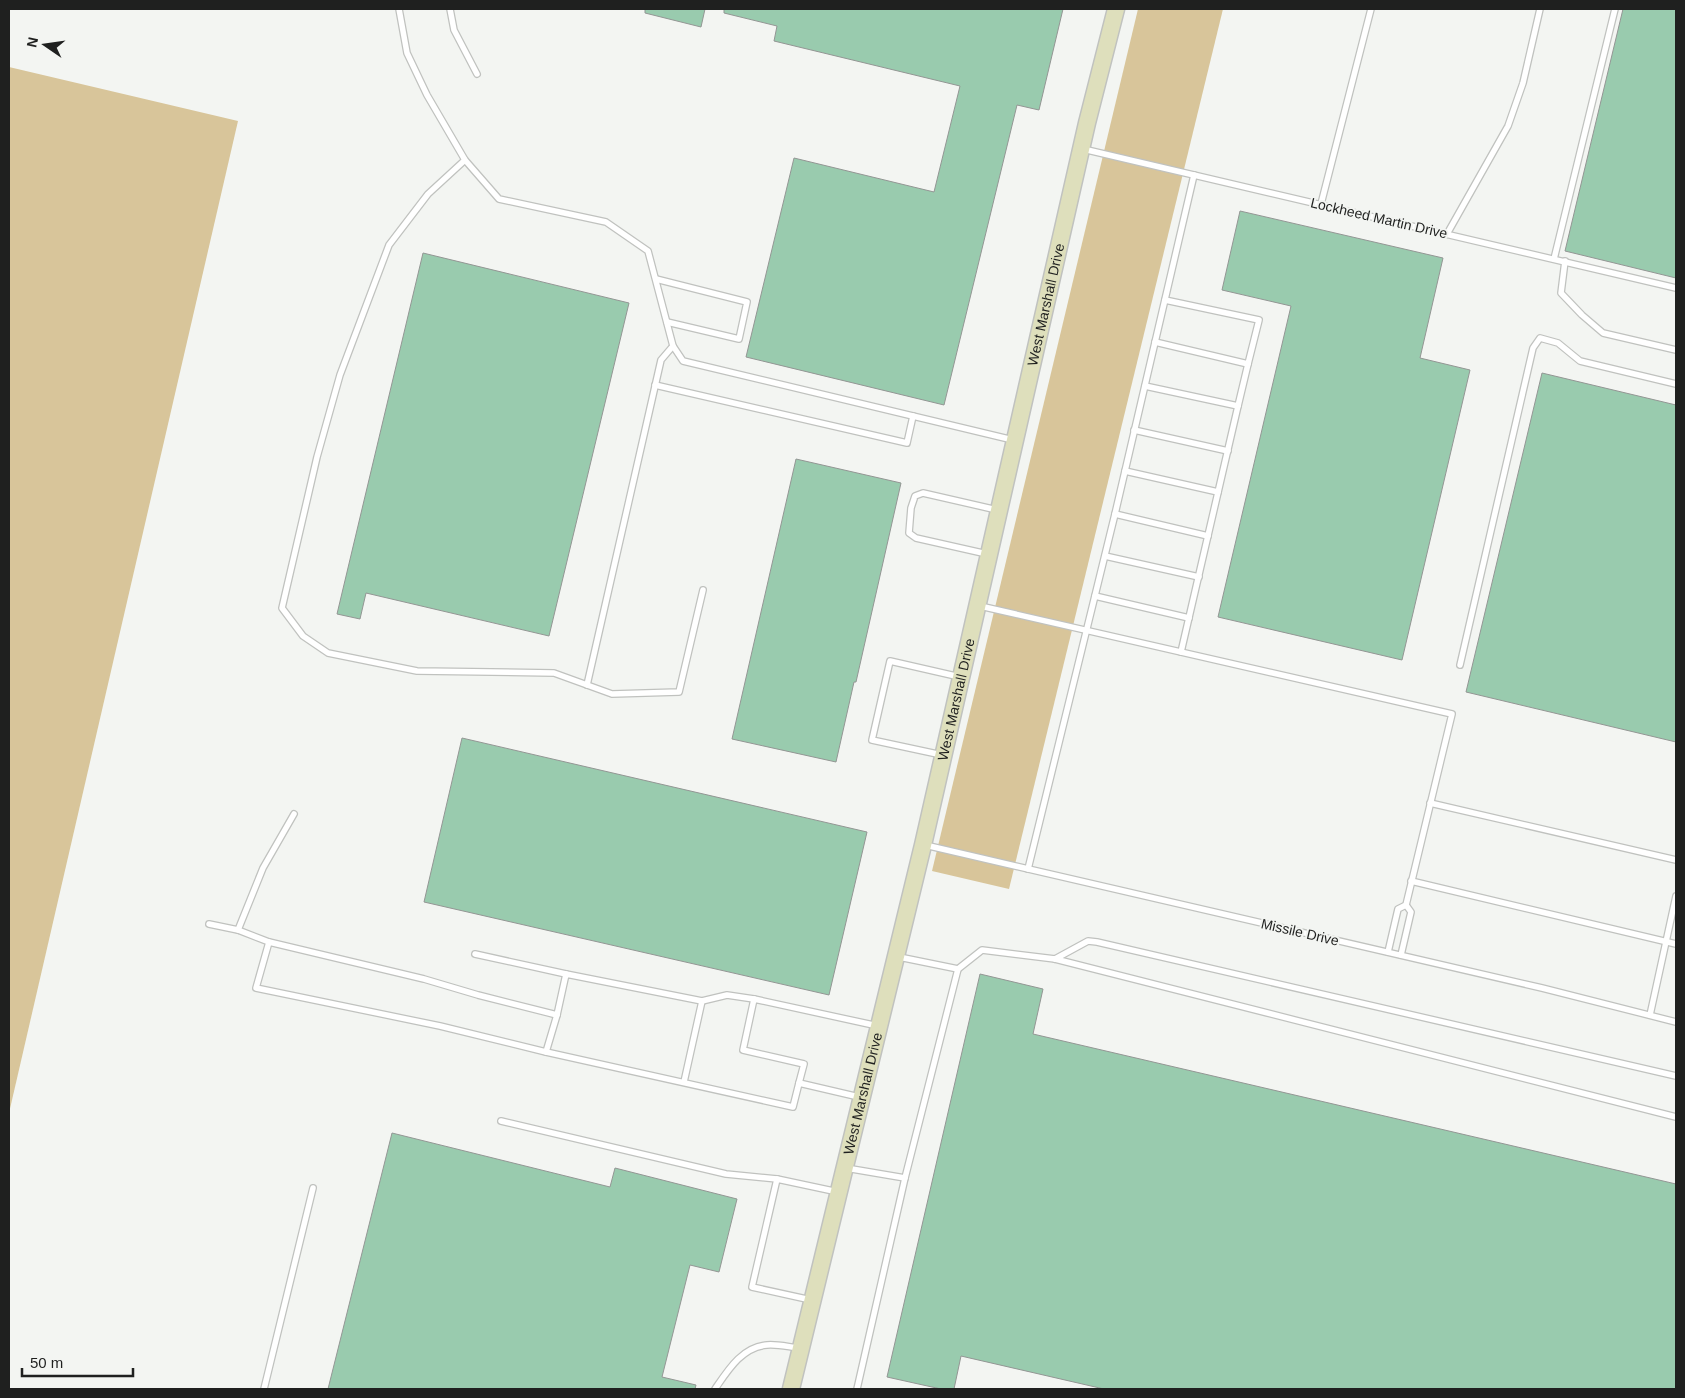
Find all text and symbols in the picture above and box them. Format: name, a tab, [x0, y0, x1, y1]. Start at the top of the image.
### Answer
north arrow	[20, 20, 70, 70]
text: N	[23, 35, 41, 49]
street label: Lockheed Martin Drive	[1309, 194, 1449, 242]
street label: West Marshall Drive	[1024, 242, 1067, 367]
street label: West Marshall Drive	[934, 637, 978, 762]
street label: Missile Drive	[1260, 915, 1341, 949]
street label: West Marshall Drive	[840, 1031, 885, 1156]
scale bar	[22, 1346, 134, 1378]
text: 50 m	[30, 1354, 63, 1371]

